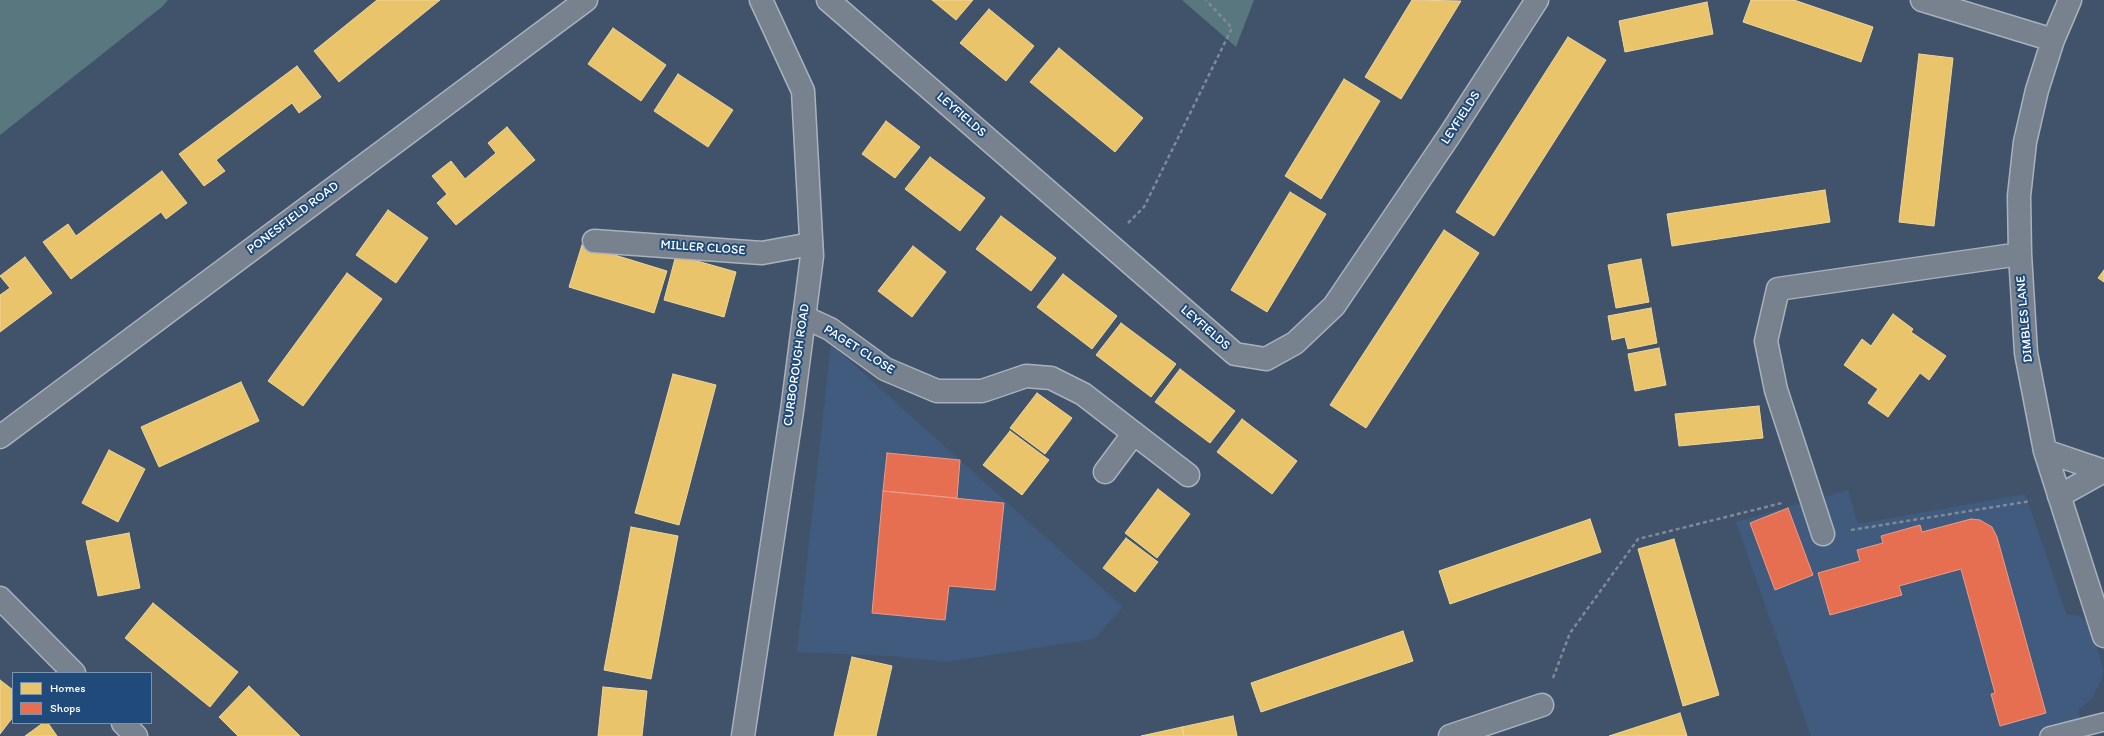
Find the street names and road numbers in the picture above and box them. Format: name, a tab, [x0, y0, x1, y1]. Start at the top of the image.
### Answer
street label: LEYFIELDS	[1438, 88, 1484, 148]
street label: LEYFIELDS	[933, 89, 989, 141]
street label: PONESFIELD ROAD	[244, 178, 342, 258]
street label: MILLER CLOSE	[660, 237, 746, 259]
street label: DIMBLES LANE	[2013, 275, 2037, 363]
street label: LEYFIELDS	[1177, 302, 1233, 354]
street label: CURBOROUGH ROAD	[781, 303, 813, 427]
street label: PAGET CLOSE	[821, 322, 897, 378]

